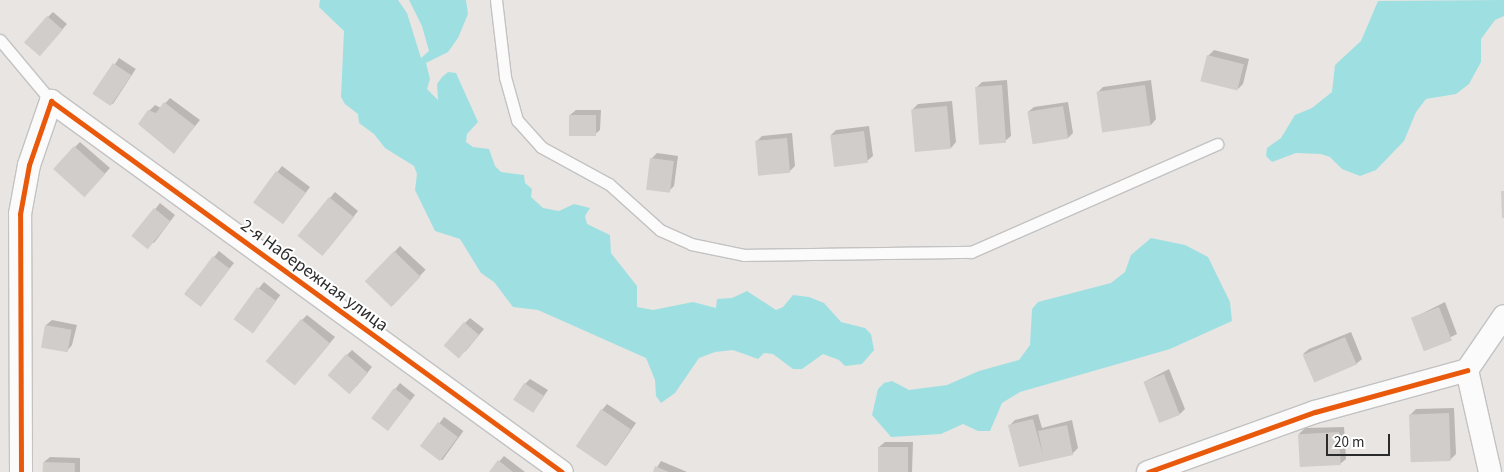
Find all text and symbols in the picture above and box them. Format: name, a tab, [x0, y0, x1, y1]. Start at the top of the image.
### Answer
street label: 2-я Набережная улица	[236, 215, 392, 337]
scale bar	[1329, 424, 1393, 456]
text: 20 m	[1334, 432, 1364, 453]

